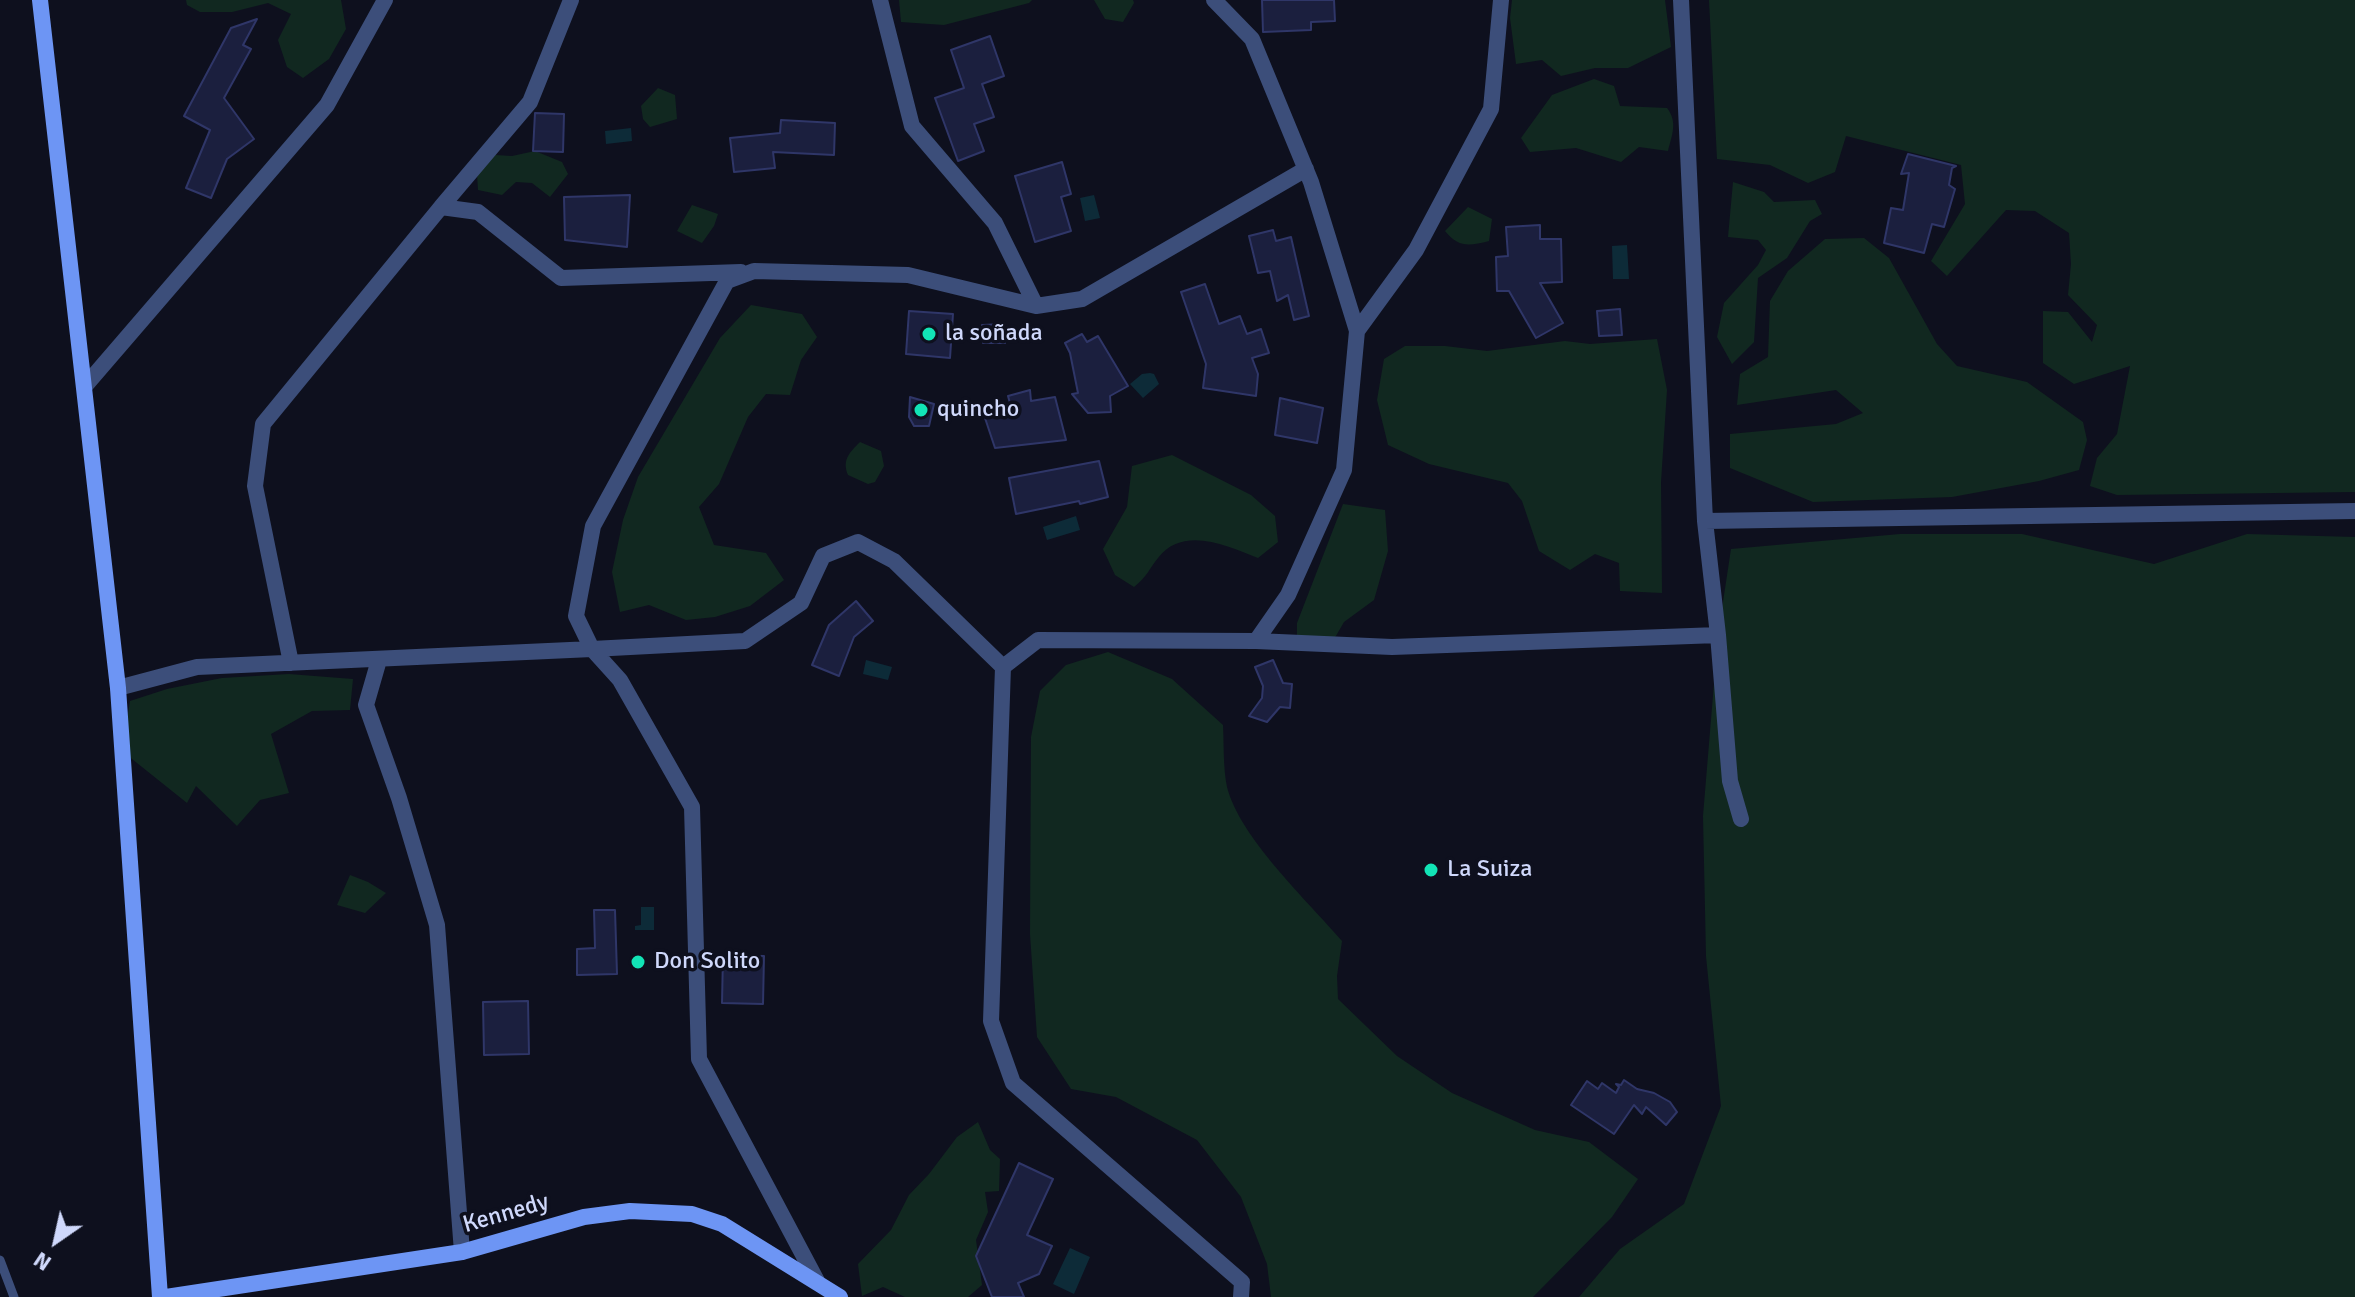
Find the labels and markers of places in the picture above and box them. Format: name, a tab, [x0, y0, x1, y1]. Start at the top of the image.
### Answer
place label: la soñada	[945, 320, 1043, 348]
marker: la soñada	[920, 325, 938, 343]
place label: quincho	[937, 396, 1019, 424]
marker: quincho	[912, 401, 930, 419]
place label: La Suiza	[1447, 856, 1532, 884]
marker: La Suiza	[1422, 861, 1440, 879]
place label: Don Solito	[654, 948, 760, 976]
marker: Don Solito	[629, 953, 647, 971]

